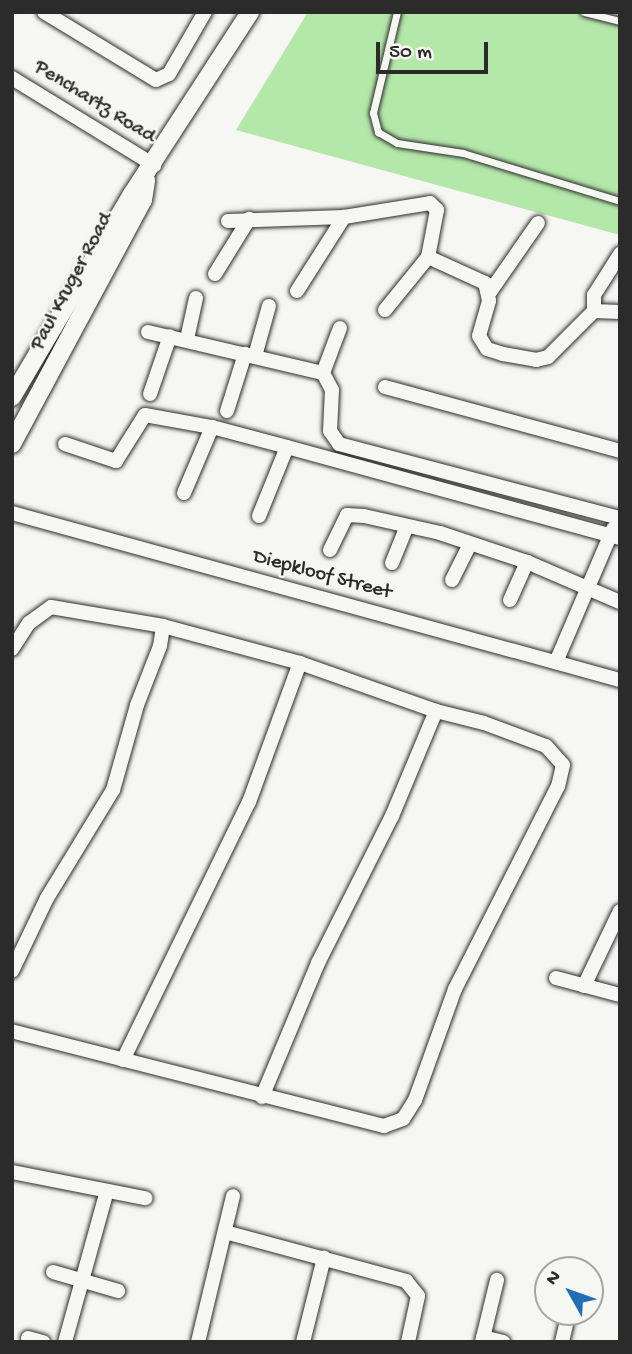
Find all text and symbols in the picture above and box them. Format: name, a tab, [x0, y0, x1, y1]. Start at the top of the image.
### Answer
scale bar	[380, 28, 492, 72]
text: 50 m	[389, 41, 432, 66]
street label: Penchartz Road	[29, 56, 159, 150]
street label: Paul Kruger Road	[26, 209, 120, 355]
street label: Diepkloof Street	[250, 545, 394, 607]
north arrow	[534, 1256, 604, 1326]
text: N	[541, 1266, 567, 1291]

